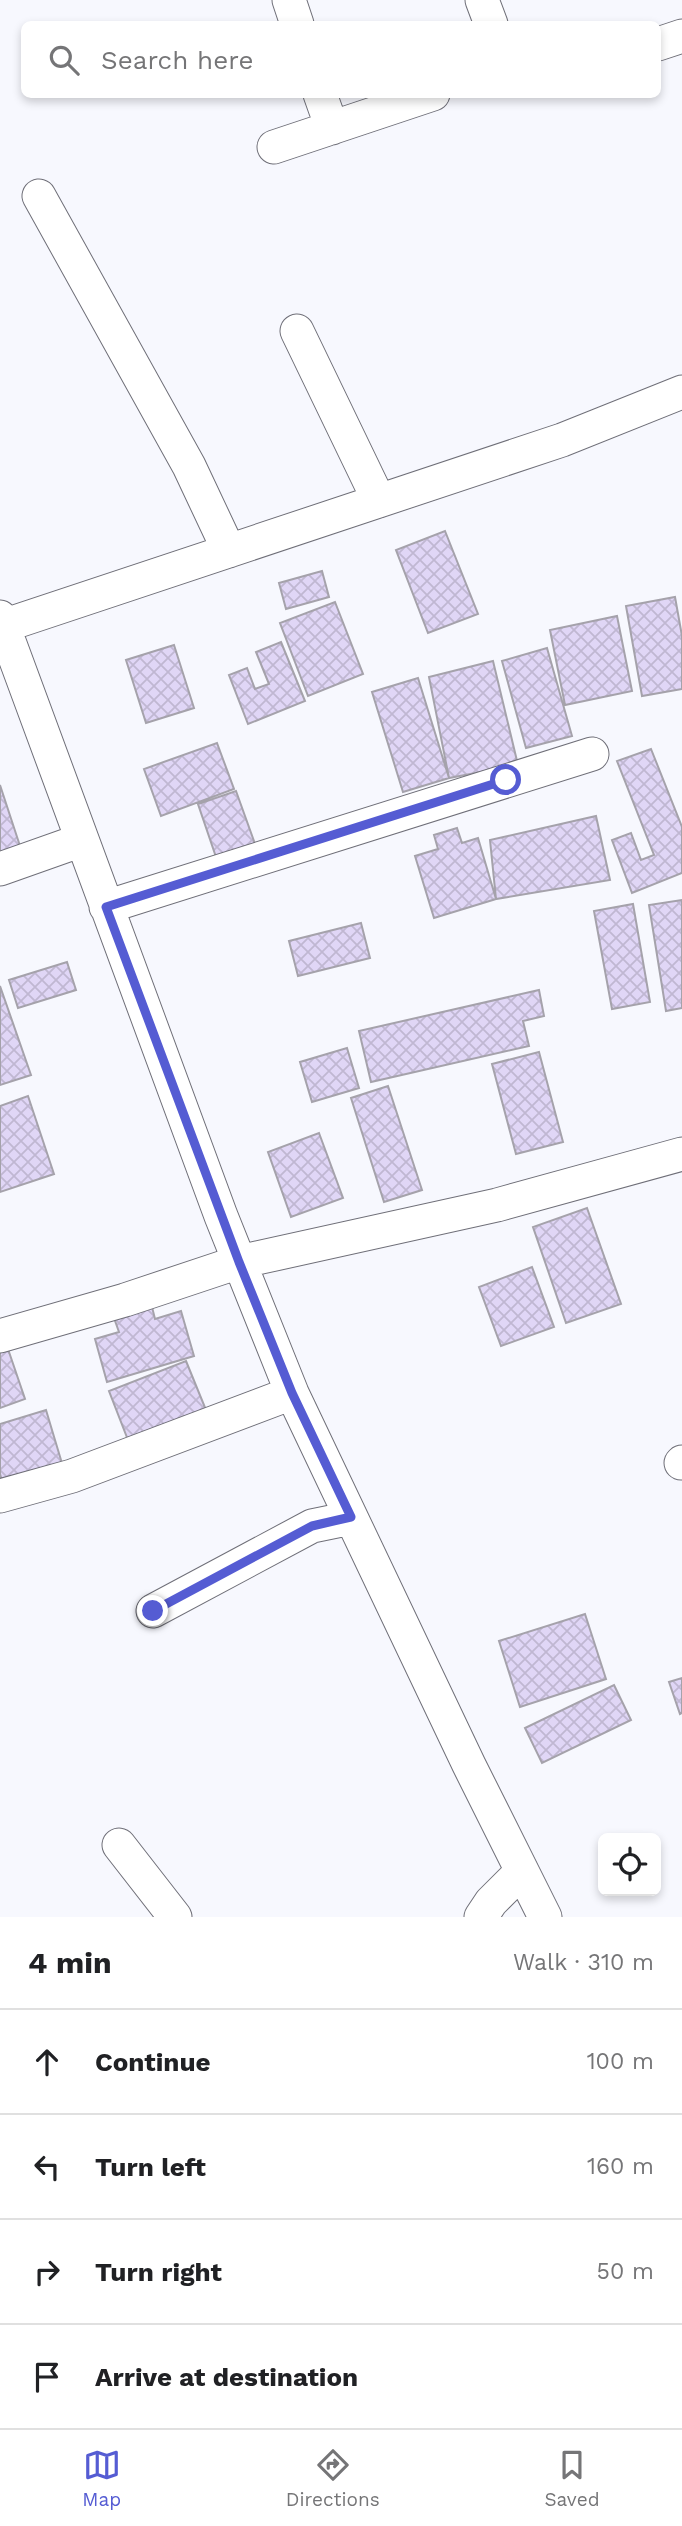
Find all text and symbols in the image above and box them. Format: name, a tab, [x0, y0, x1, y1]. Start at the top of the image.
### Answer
search box	[21, 21, 661, 98]
icon: search	[45, 41, 83, 79]
text: Search here	[101, 45, 253, 75]
route start	[490, 764, 521, 795]
route end	[137, 1595, 168, 1626]
map controls	[598, 1833, 661, 1896]
button: locate	[598, 1833, 661, 1896]
text: 4 min	[28, 1945, 112, 1980]
text: Walk · 310 m	[513, 1949, 654, 1976]
icon: ahead	[28, 2043, 66, 2081]
text: Continue	[95, 2047, 211, 2077]
text: 100 m	[587, 2048, 654, 2075]
icon: left	[28, 2148, 66, 2186]
text: Turn left	[95, 2152, 206, 2182]
text: 160 m	[587, 2153, 654, 2180]
icon: right	[28, 2253, 66, 2291]
text: Turn right	[95, 2257, 222, 2287]
text: 50 m	[597, 2258, 654, 2285]
icon: arrive	[28, 2358, 66, 2396]
text: Arrive at destination	[95, 2362, 358, 2392]
tab: Map	[82, 2446, 121, 2511]
tab: Directions	[286, 2446, 380, 2511]
tab: Saved	[544, 2446, 600, 2511]

